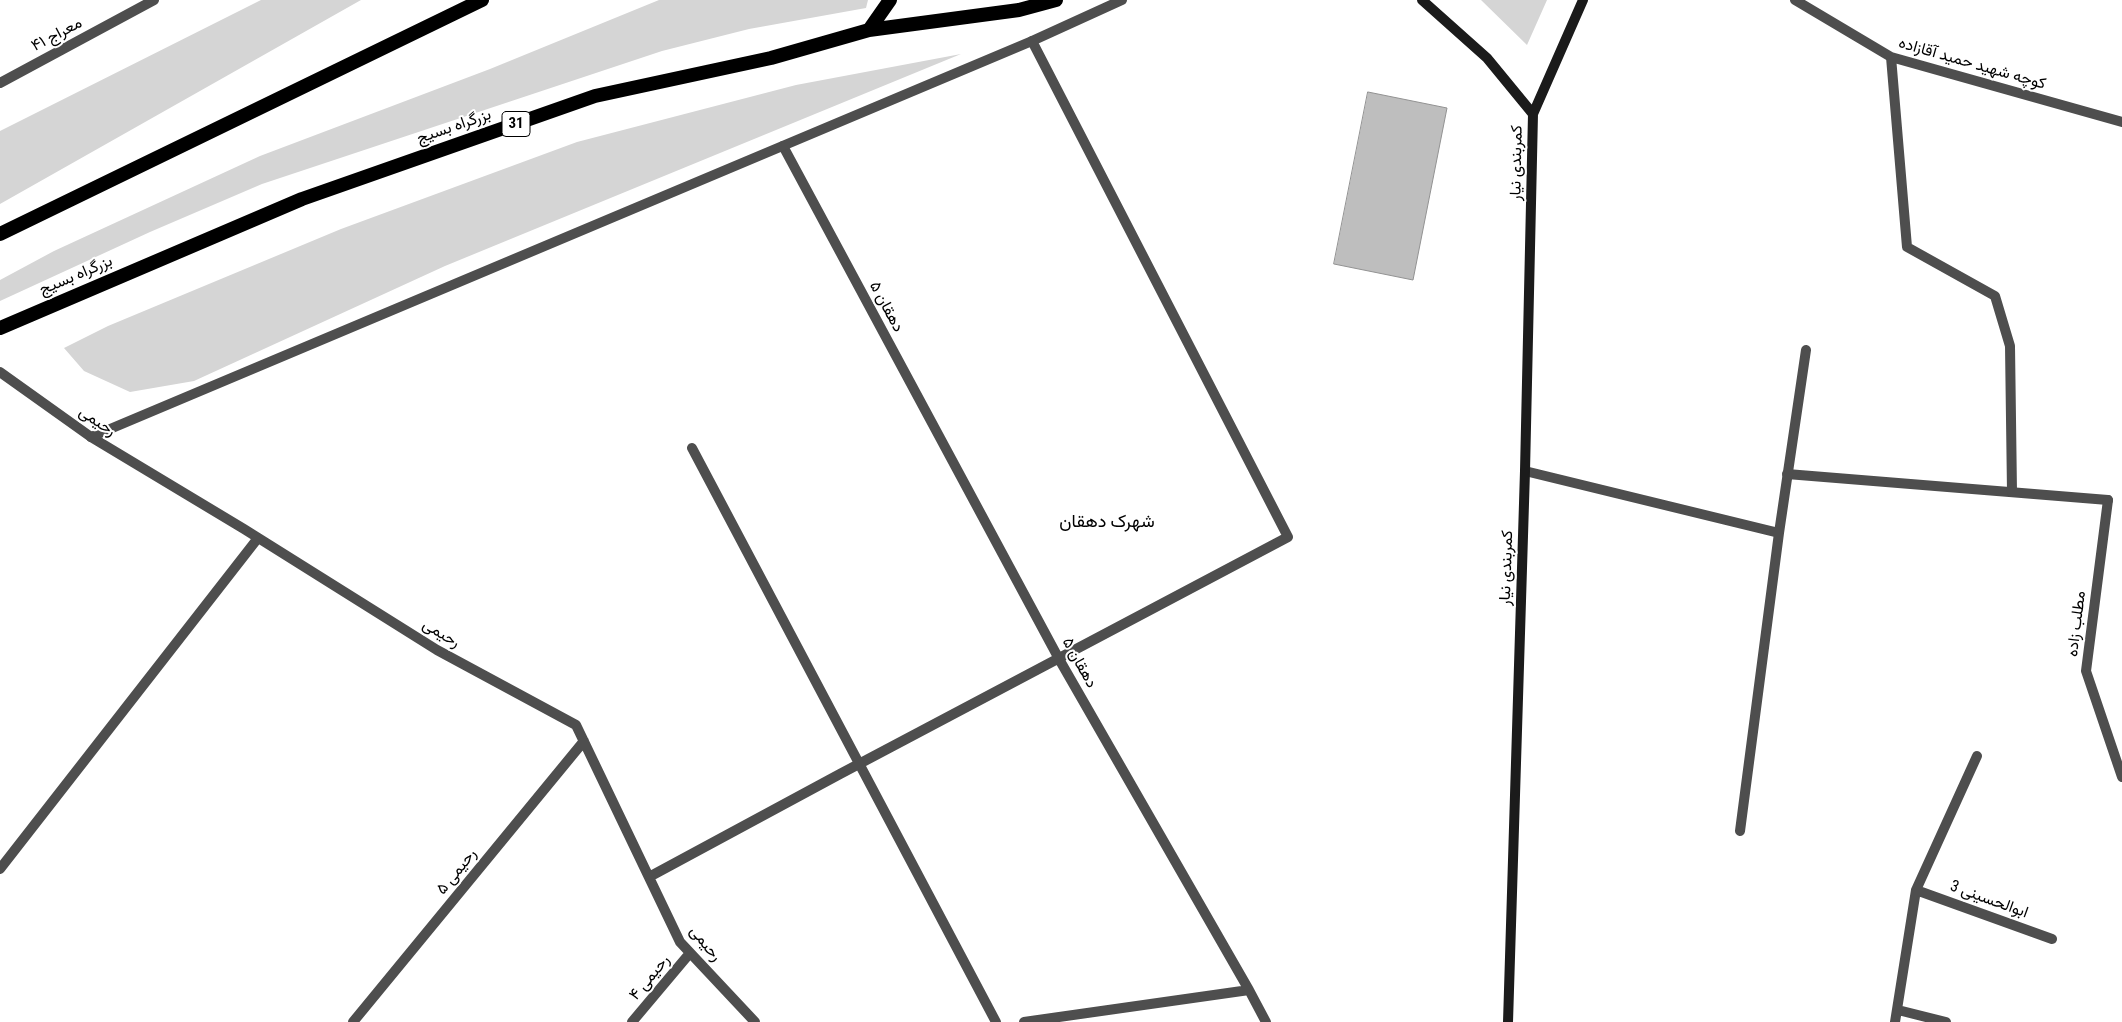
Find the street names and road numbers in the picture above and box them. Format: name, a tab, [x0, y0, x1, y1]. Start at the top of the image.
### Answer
street label: معراج ۴۱	[28, 14, 86, 56]
street label: کوچه شهید حمید آقازاده	[1896, 34, 2048, 94]
street label: بزرگراه بسیج	[414, 105, 494, 149]
road number: 31	[502, 112, 530, 136]
street label: کمربندی نیار	[1507, 125, 1527, 201]
street label: بزرگراه بسیج	[37, 252, 115, 300]
street label: دهقان ۵	[865, 278, 907, 336]
street label: رحیمی	[75, 403, 119, 441]
street label: کمربندی نیار	[1496, 530, 1518, 606]
street label: مطلب زاده	[2063, 590, 2091, 658]
street label: رحیمی	[419, 615, 463, 653]
street label: دهقان ۵	[1057, 634, 1101, 692]
street label: رحیمی ۵	[433, 845, 481, 899]
street label: ابوالحسینی 3	[1947, 877, 2031, 923]
street label: رحیمی	[685, 922, 725, 966]
street label: رحیمی ۴	[625, 951, 675, 1005]

